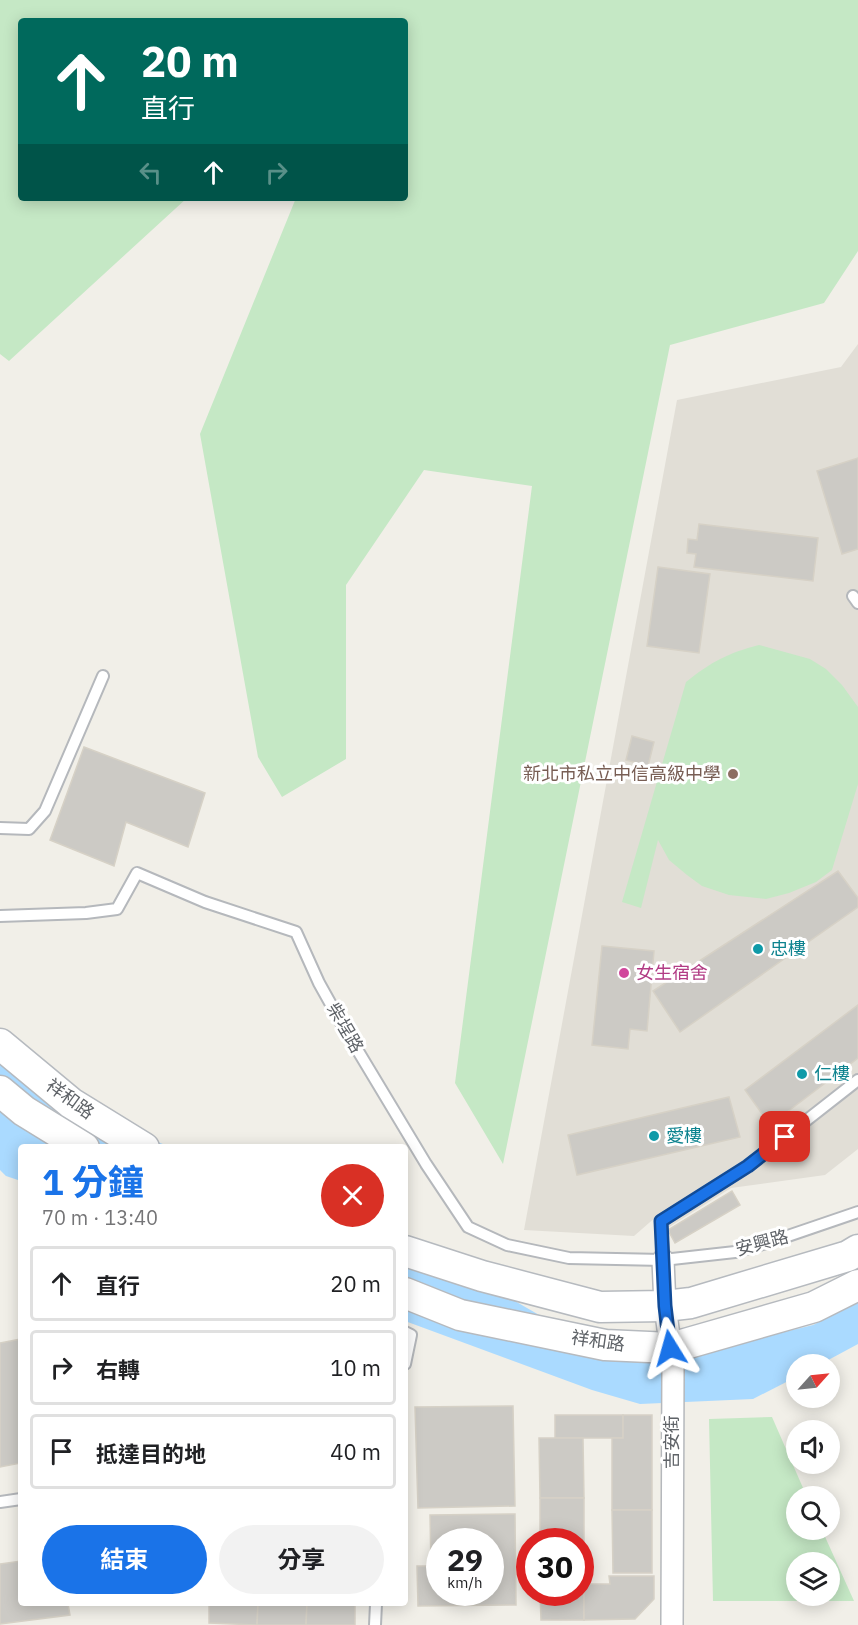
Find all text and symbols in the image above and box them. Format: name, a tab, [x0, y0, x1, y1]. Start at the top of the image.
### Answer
text: 20 m	[141, 34, 239, 89]
icon: ahead	[42, 42, 120, 120]
text: 直行	[141, 90, 195, 125]
icon: left	[134, 156, 167, 189]
icon: ahead	[197, 156, 230, 189]
icon: right	[260, 156, 293, 189]
place label: 新北市私立中信高級中學	[523, 762, 721, 785]
marker: 新北市私立中信高級中學	[726, 767, 740, 781]
place label: 忠樓	[770, 937, 806, 960]
marker: 忠樓	[751, 942, 765, 956]
place label: 女生宿舍	[636, 961, 708, 984]
marker: 女生宿舍	[617, 966, 631, 980]
street label: 柴埕路	[322, 999, 369, 1057]
place label: 仁樓	[814, 1062, 850, 1085]
marker: 仁樓	[795, 1067, 809, 1081]
street label: 祥和路	[42, 1073, 99, 1124]
pin	[759, 1111, 810, 1162]
icon: arrive	[768, 1120, 801, 1153]
place label: 愛樓	[666, 1124, 702, 1147]
marker: 愛樓	[647, 1129, 661, 1143]
text: 1 分鐘	[42, 1158, 144, 1205]
button: close	[321, 1164, 384, 1227]
text: 70 m · 13:40	[42, 1204, 158, 1231]
street label: 安興路	[733, 1224, 791, 1261]
icon: ahead	[45, 1267, 78, 1300]
text: 20 m	[330, 1269, 381, 1298]
text: 直行	[96, 1271, 140, 1300]
position arrow	[638, 1316, 702, 1380]
street label: 祥和路	[570, 1325, 626, 1356]
icon: right	[45, 1351, 78, 1384]
text: 10 m	[330, 1353, 381, 1382]
north arrow	[786, 1354, 840, 1408]
map controls	[786, 1354, 840, 1606]
text: 右轉	[96, 1355, 140, 1384]
street label: 吉安街	[660, 1415, 683, 1469]
button: sound	[786, 1420, 840, 1474]
icon: arrive	[45, 1435, 78, 1468]
text: 40 m	[330, 1437, 381, 1466]
text: 抵達目的地	[96, 1439, 206, 1468]
button: search	[786, 1486, 840, 1540]
button: 結束	[42, 1525, 207, 1594]
button: 分享	[219, 1525, 384, 1594]
speed limit sign: 30	[516, 1528, 594, 1606]
text: 29	[447, 1540, 483, 1579]
button: layers	[786, 1552, 840, 1606]
text: km/h	[447, 1573, 483, 1592]

